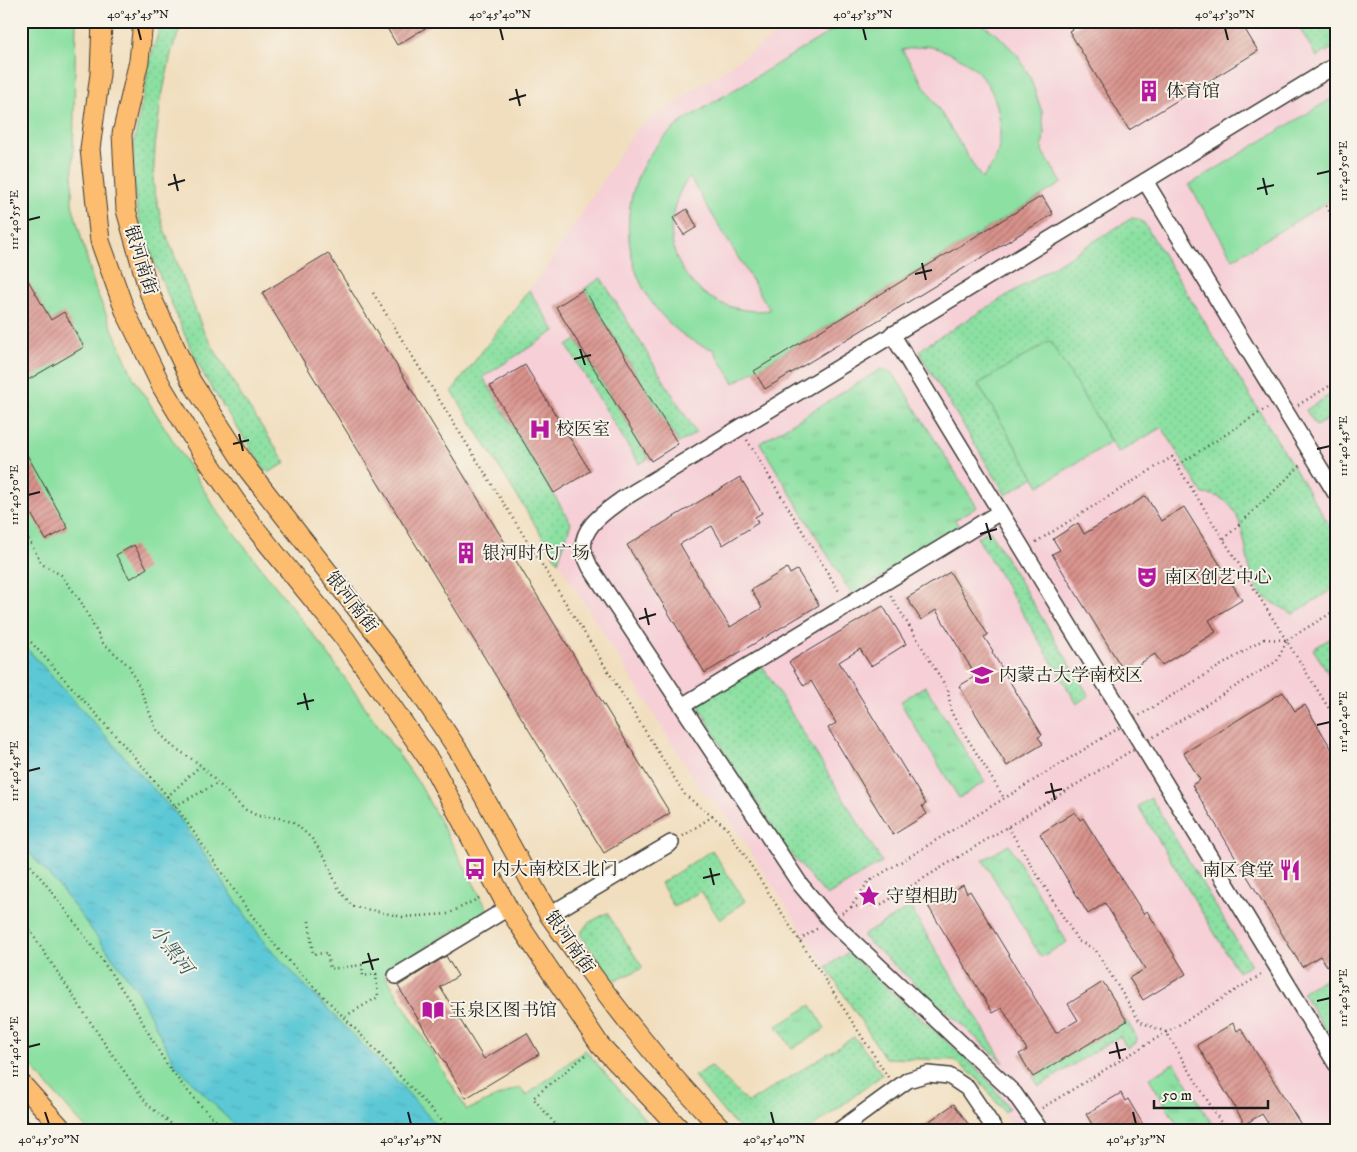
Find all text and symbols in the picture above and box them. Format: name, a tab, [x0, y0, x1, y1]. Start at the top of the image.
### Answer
text: 40°45'45"N	[107, 7, 169, 22]
text: 40°45'40"N	[469, 7, 531, 22]
text: 40°45'35"N	[833, 7, 893, 22]
text: 40°45'30"N	[1195, 7, 1255, 22]
building icon: 体育馆	[1136, 78, 1162, 104]
place label: 体育馆	[1166, 81, 1220, 103]
text: 111°40'50"E	[1336, 140, 1351, 201]
text: 111°40'55"E	[7, 190, 22, 250]
street label: 银河南街	[119, 223, 161, 298]
text: 111°40'45"E	[1336, 415, 1351, 476]
hospital icon: 校医室	[527, 416, 553, 442]
place label: 校医室	[556, 419, 610, 441]
text: 111°40'50"E	[7, 464, 22, 525]
building icon: 银河时代广场	[453, 540, 479, 566]
place label: 银河时代广场	[482, 543, 590, 565]
theatre icon: 南区创艺中心	[1134, 564, 1160, 590]
street label: 银河南街	[320, 567, 382, 638]
place label: 南区创艺中心	[1164, 567, 1272, 589]
school or university icon: 内蒙古大学南校区	[969, 662, 995, 688]
place label: 内蒙古大学南校区	[999, 665, 1143, 687]
text: 111°40'40"E	[1336, 691, 1351, 753]
text: 111°40'45"E	[7, 740, 22, 801]
bus stop icon: 内大南校区北门	[462, 856, 488, 882]
restaurant icon: 南区食堂	[1277, 857, 1303, 883]
place label: 内大南校区北门	[492, 859, 618, 881]
place label: 南区食堂	[1202, 860, 1274, 882]
place icon: 守望相助	[856, 883, 882, 909]
place label: 守望相助	[886, 886, 958, 908]
street label: 银河南街	[540, 907, 599, 978]
water label: 小黑河	[144, 920, 199, 982]
text: 111°40'35"E	[1336, 968, 1351, 1027]
library icon: 玉泉区图书馆	[420, 997, 446, 1023]
place label: 玉泉区图书馆	[449, 1000, 557, 1022]
text: 111°40'40"E	[7, 1016, 22, 1078]
scale bar	[1154, 1077, 1268, 1109]
text: 50 m	[1162, 1086, 1192, 1105]
text: 40°45'50"N	[18, 1132, 80, 1147]
text: 40°45'45"N	[380, 1132, 442, 1147]
text: 40°45'40"N	[743, 1132, 805, 1147]
text: 40°45'35"N	[1106, 1132, 1166, 1147]

